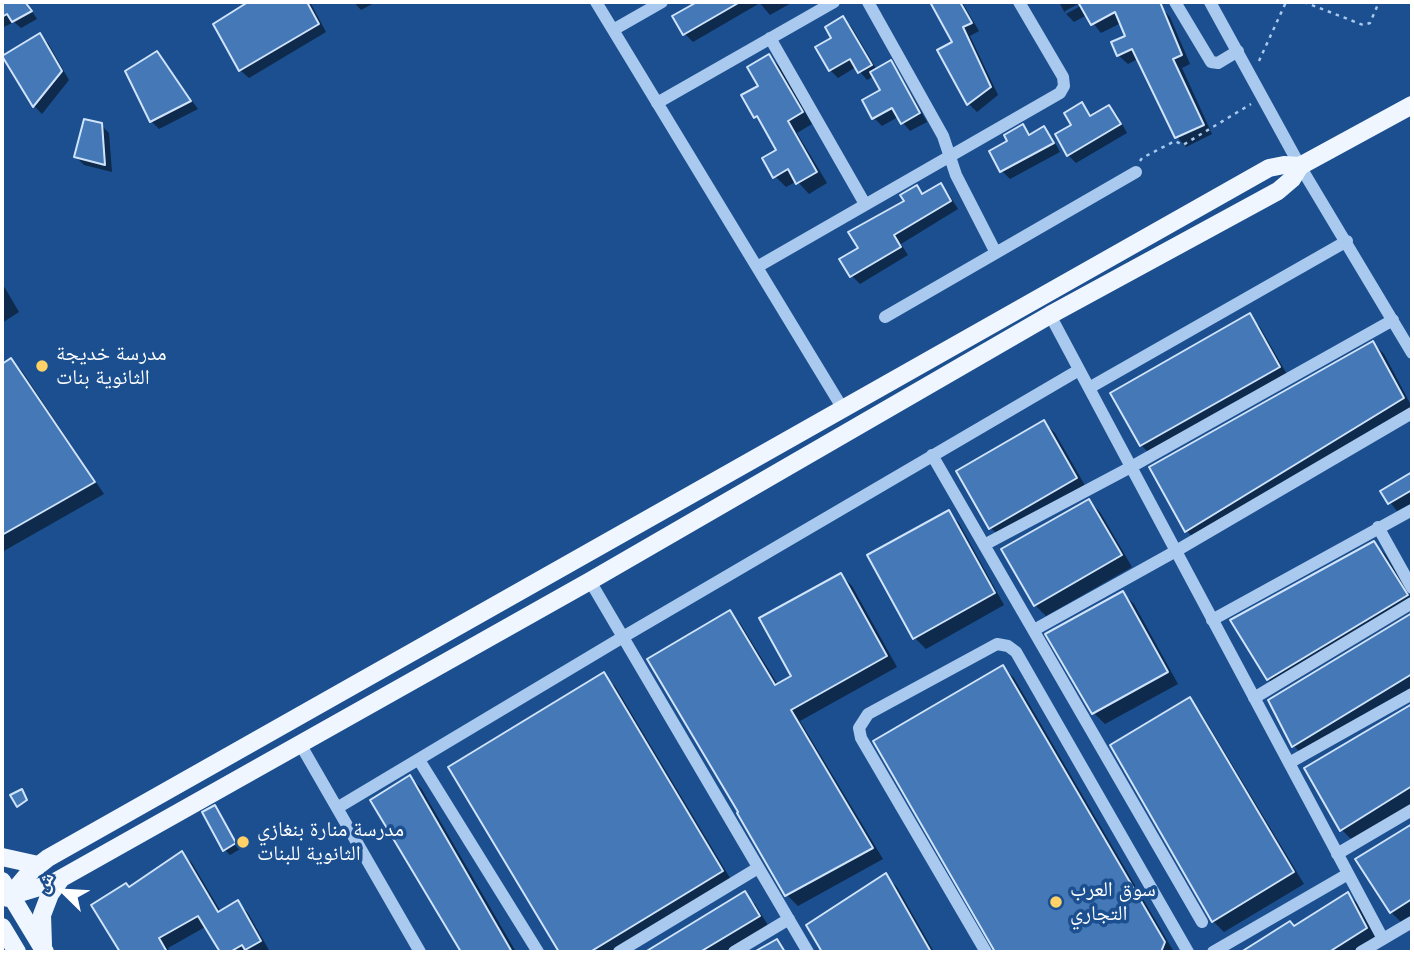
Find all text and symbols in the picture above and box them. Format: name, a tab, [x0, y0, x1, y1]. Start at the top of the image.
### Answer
place label: مدرسة خديجة الثانوية بنات	[56, 341, 167, 391]
marker: مدرسة خديجة الثانوية بنات	[34, 358, 50, 374]
place label: مدرسة منارة بنغازي الثانوية للبنات	[257, 817, 404, 867]
marker: مدرسة منارة بنغازي الثانوية للبنات	[235, 834, 251, 850]
north arrow	[28, 856, 98, 926]
text: ش	[29, 868, 59, 897]
place label: سوق العرب التجاري	[1070, 877, 1156, 927]
marker: سوق العرب التجاري	[1048, 894, 1064, 910]

